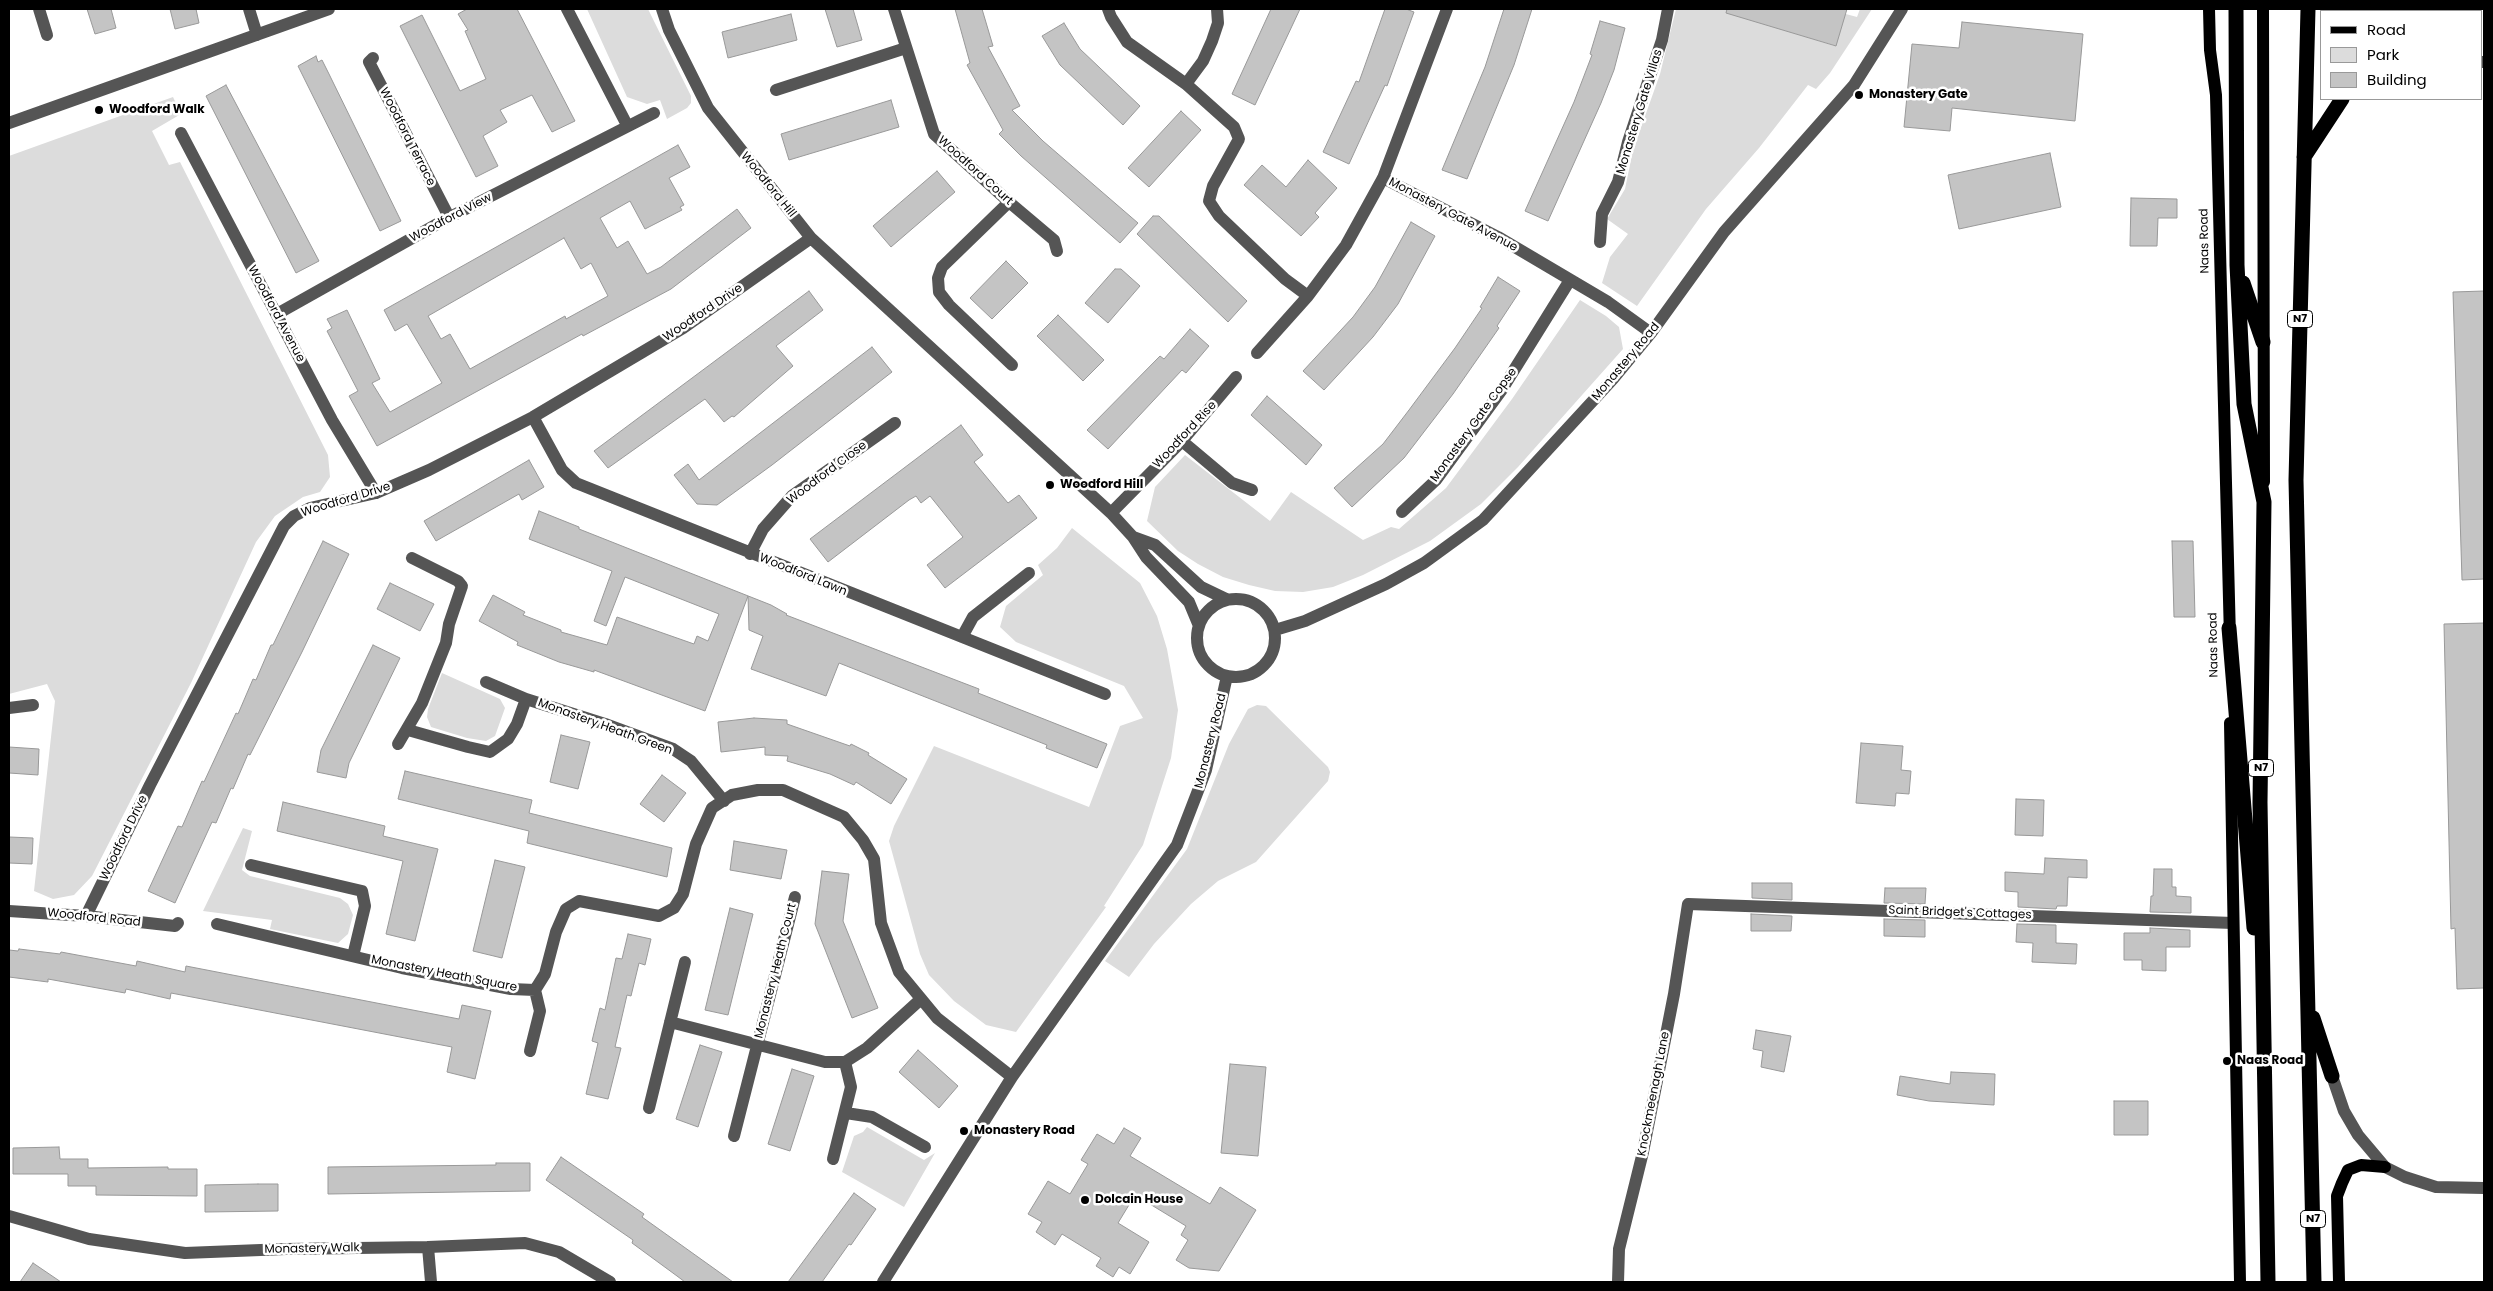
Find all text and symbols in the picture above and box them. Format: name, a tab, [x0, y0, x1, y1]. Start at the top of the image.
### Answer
legend	[2320, 10, 2483, 100]
text: Road	[2367, 19, 2406, 40]
text: Park	[2367, 44, 2399, 65]
street label: Monastery Gate Villas	[1614, 48, 1666, 176]
text: Building	[2367, 69, 2427, 90]
street label: Woodford Terrace	[376, 85, 438, 189]
place label: Monastery Gate	[1869, 88, 1968, 102]
marker: Monastery Gate	[1853, 89, 1865, 101]
place label: Woodford Walk	[109, 103, 205, 117]
marker: Woodford Walk	[93, 104, 105, 116]
street label: Woodford Court	[934, 134, 1016, 208]
street label: Woodford Hill	[737, 149, 799, 221]
street label: Monastery Gate Avenue	[1386, 175, 1520, 255]
street label: Woodford View	[407, 190, 495, 246]
street label: Naas Road	[2197, 208, 2213, 274]
street label: Woodford Avenue	[244, 263, 308, 365]
street label: Woodford Drive	[661, 281, 745, 345]
road number: N7	[2288, 310, 2312, 328]
street label: Monastery Road	[1589, 320, 1663, 404]
street label: Monastery Gate Copse	[1428, 365, 1520, 485]
street label: Woodford Rise	[1150, 398, 1220, 472]
street label: Woodford Close	[784, 438, 870, 508]
place label: Woodford Hill	[1060, 478, 1143, 492]
marker: Woodford Hill	[1044, 479, 1056, 491]
street label: Woodford Drive	[300, 480, 392, 520]
street label: Woodford Lawn	[757, 551, 849, 599]
street label: Naas Road	[2206, 612, 2222, 678]
street label: Monastery Road	[1192, 692, 1230, 790]
street label: Monastery Heath Green	[536, 696, 674, 758]
road number: N7	[2248, 760, 2274, 776]
street label: Woodford Drive	[97, 793, 151, 883]
street label: Monastery Heath Court	[752, 902, 800, 1040]
street label: Saint Bridget's Cottages	[1888, 903, 2032, 923]
street label: Woodford Road	[47, 906, 141, 930]
street label: Monastery Heath Square	[370, 953, 518, 995]
street label: Knockmeenagh Lane	[1635, 1031, 1673, 1157]
place label: Naas Road	[2237, 1054, 2303, 1068]
marker: Naas Road	[2221, 1055, 2233, 1067]
place label: Monastery Road	[974, 1124, 1075, 1138]
marker: Monastery Road	[958, 1125, 970, 1137]
place label: Dolcain House	[1095, 1193, 1183, 1207]
marker: Dolcain House	[1079, 1194, 1091, 1206]
road number: N7	[2300, 1210, 2326, 1228]
street label: Monastery Walk	[264, 1241, 360, 1257]

